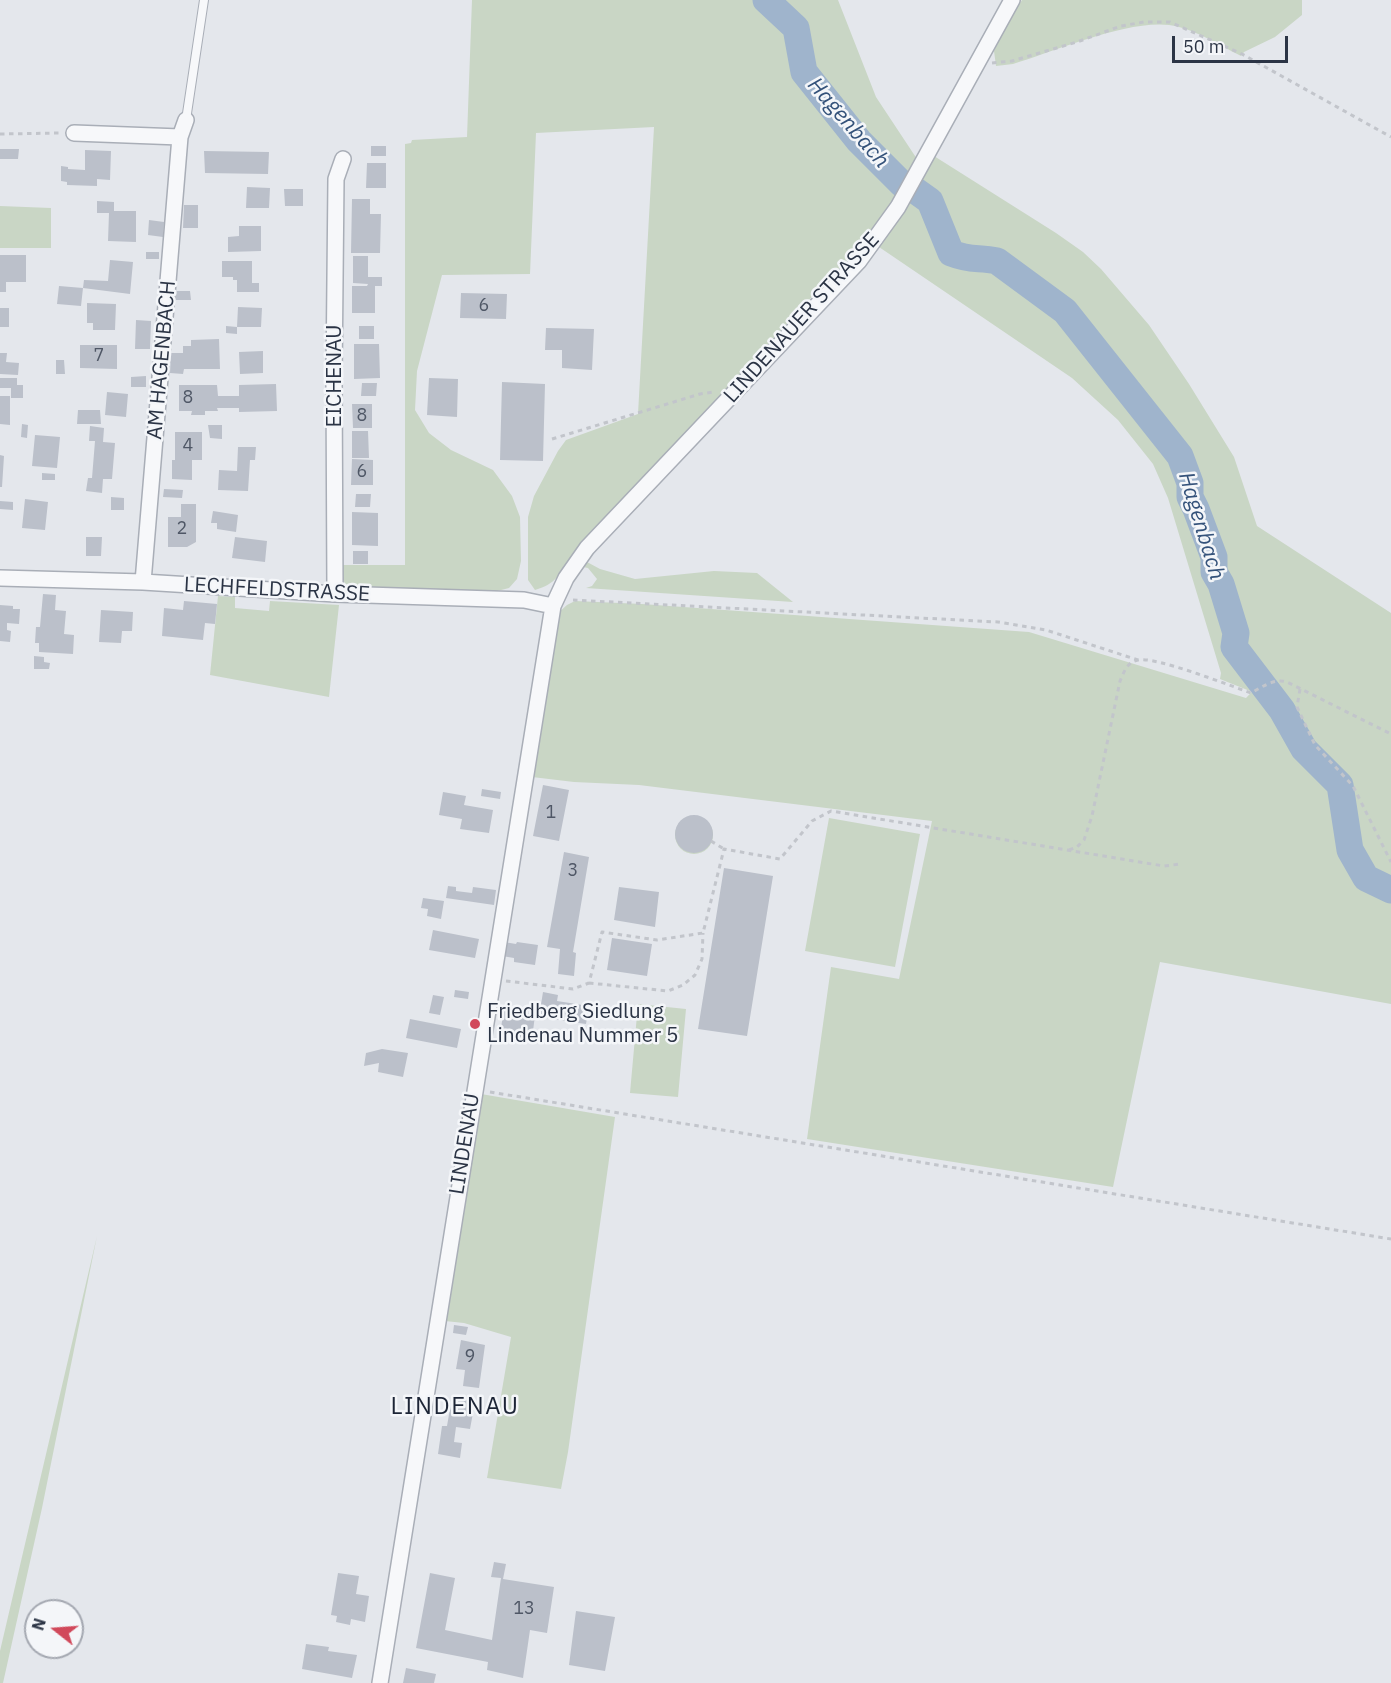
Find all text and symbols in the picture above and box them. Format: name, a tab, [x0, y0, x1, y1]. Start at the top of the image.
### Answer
scale bar	[1175, 24, 1290, 62]
text: 50 m	[1183, 35, 1225, 58]
water label: Hagenbach	[802, 72, 894, 174]
street label: LINDENAUER STRASSE	[719, 228, 885, 408]
street label: AM HAGENBACH	[142, 279, 182, 441]
house number: 6	[479, 295, 489, 317]
street label: EICHENAU	[322, 324, 348, 428]
house number: 7	[94, 345, 104, 367]
house number: 8	[183, 387, 193, 409]
house number: 8	[357, 405, 367, 427]
house number: 4	[183, 435, 193, 457]
house number: 6	[357, 461, 367, 483]
water label: Hagenbach	[1172, 469, 1230, 583]
house number: 2	[177, 518, 187, 540]
street label: LECHFELDSTRASSE	[183, 573, 371, 607]
house number: 1	[546, 802, 556, 824]
house number: 3	[568, 860, 578, 882]
place label: Friedberg Siedlung Lindenau Nummer 5	[487, 999, 679, 1049]
marker: Friedberg Siedlung Lindenau Nummer 5	[468, 1017, 482, 1031]
street label: LINDENAU	[445, 1091, 485, 1197]
house number: 9	[465, 1346, 475, 1368]
district label: LINDENAU	[391, 1393, 519, 1421]
house number: 13	[513, 1598, 535, 1620]
north arrow	[24, 1599, 84, 1659]
text: N	[27, 1616, 50, 1633]

